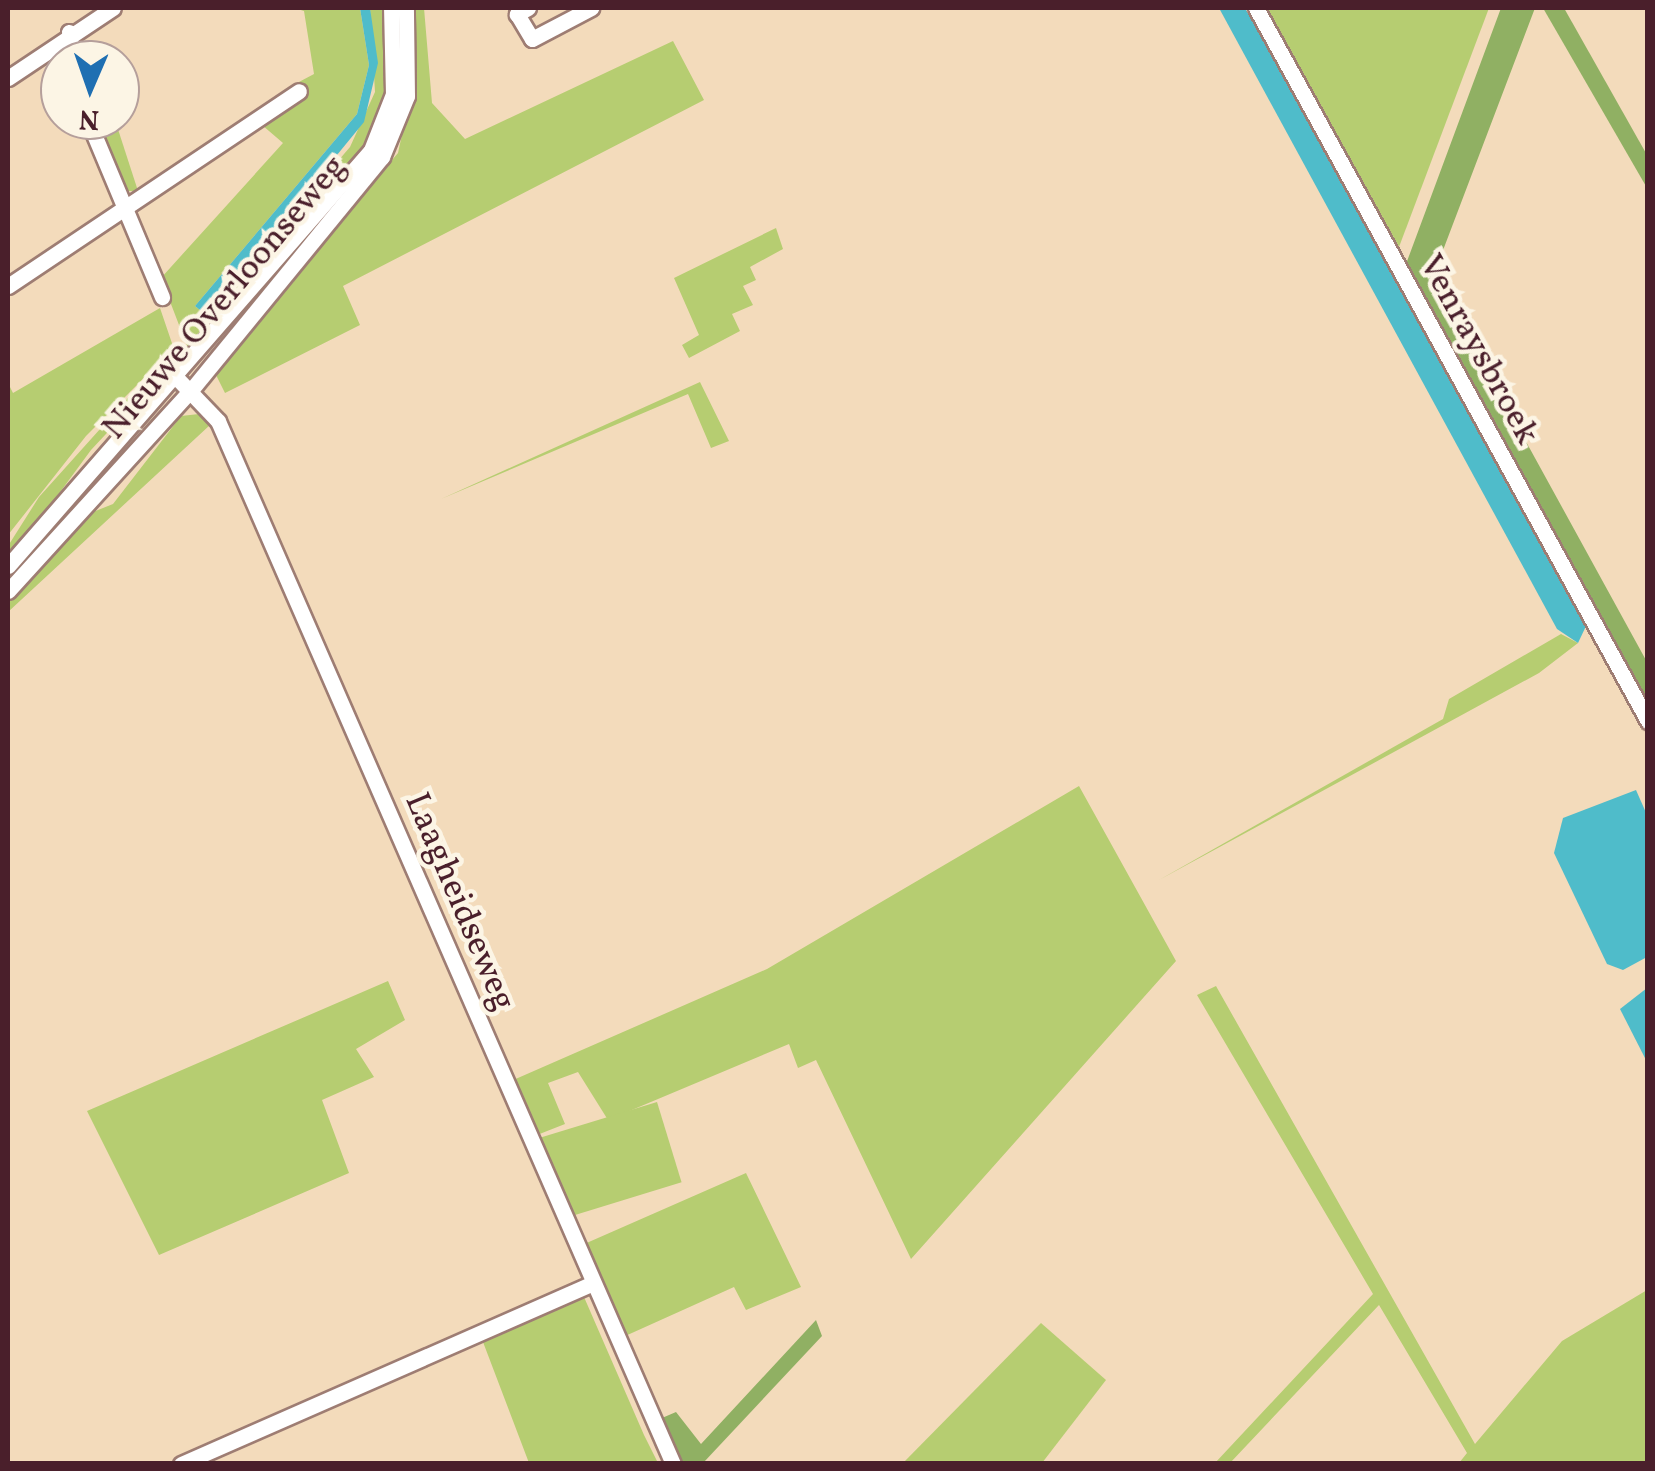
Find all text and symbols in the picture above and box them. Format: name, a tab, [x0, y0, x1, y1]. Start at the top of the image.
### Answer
north arrow	[40, 40, 140, 140]
text: N	[78, 99, 100, 138]
street label: Nieuwe Overloonseweg	[94, 147, 356, 449]
street label: Venraysbroek	[1408, 247, 1548, 453]
street label: Laagheidseweg	[394, 787, 524, 1017]

